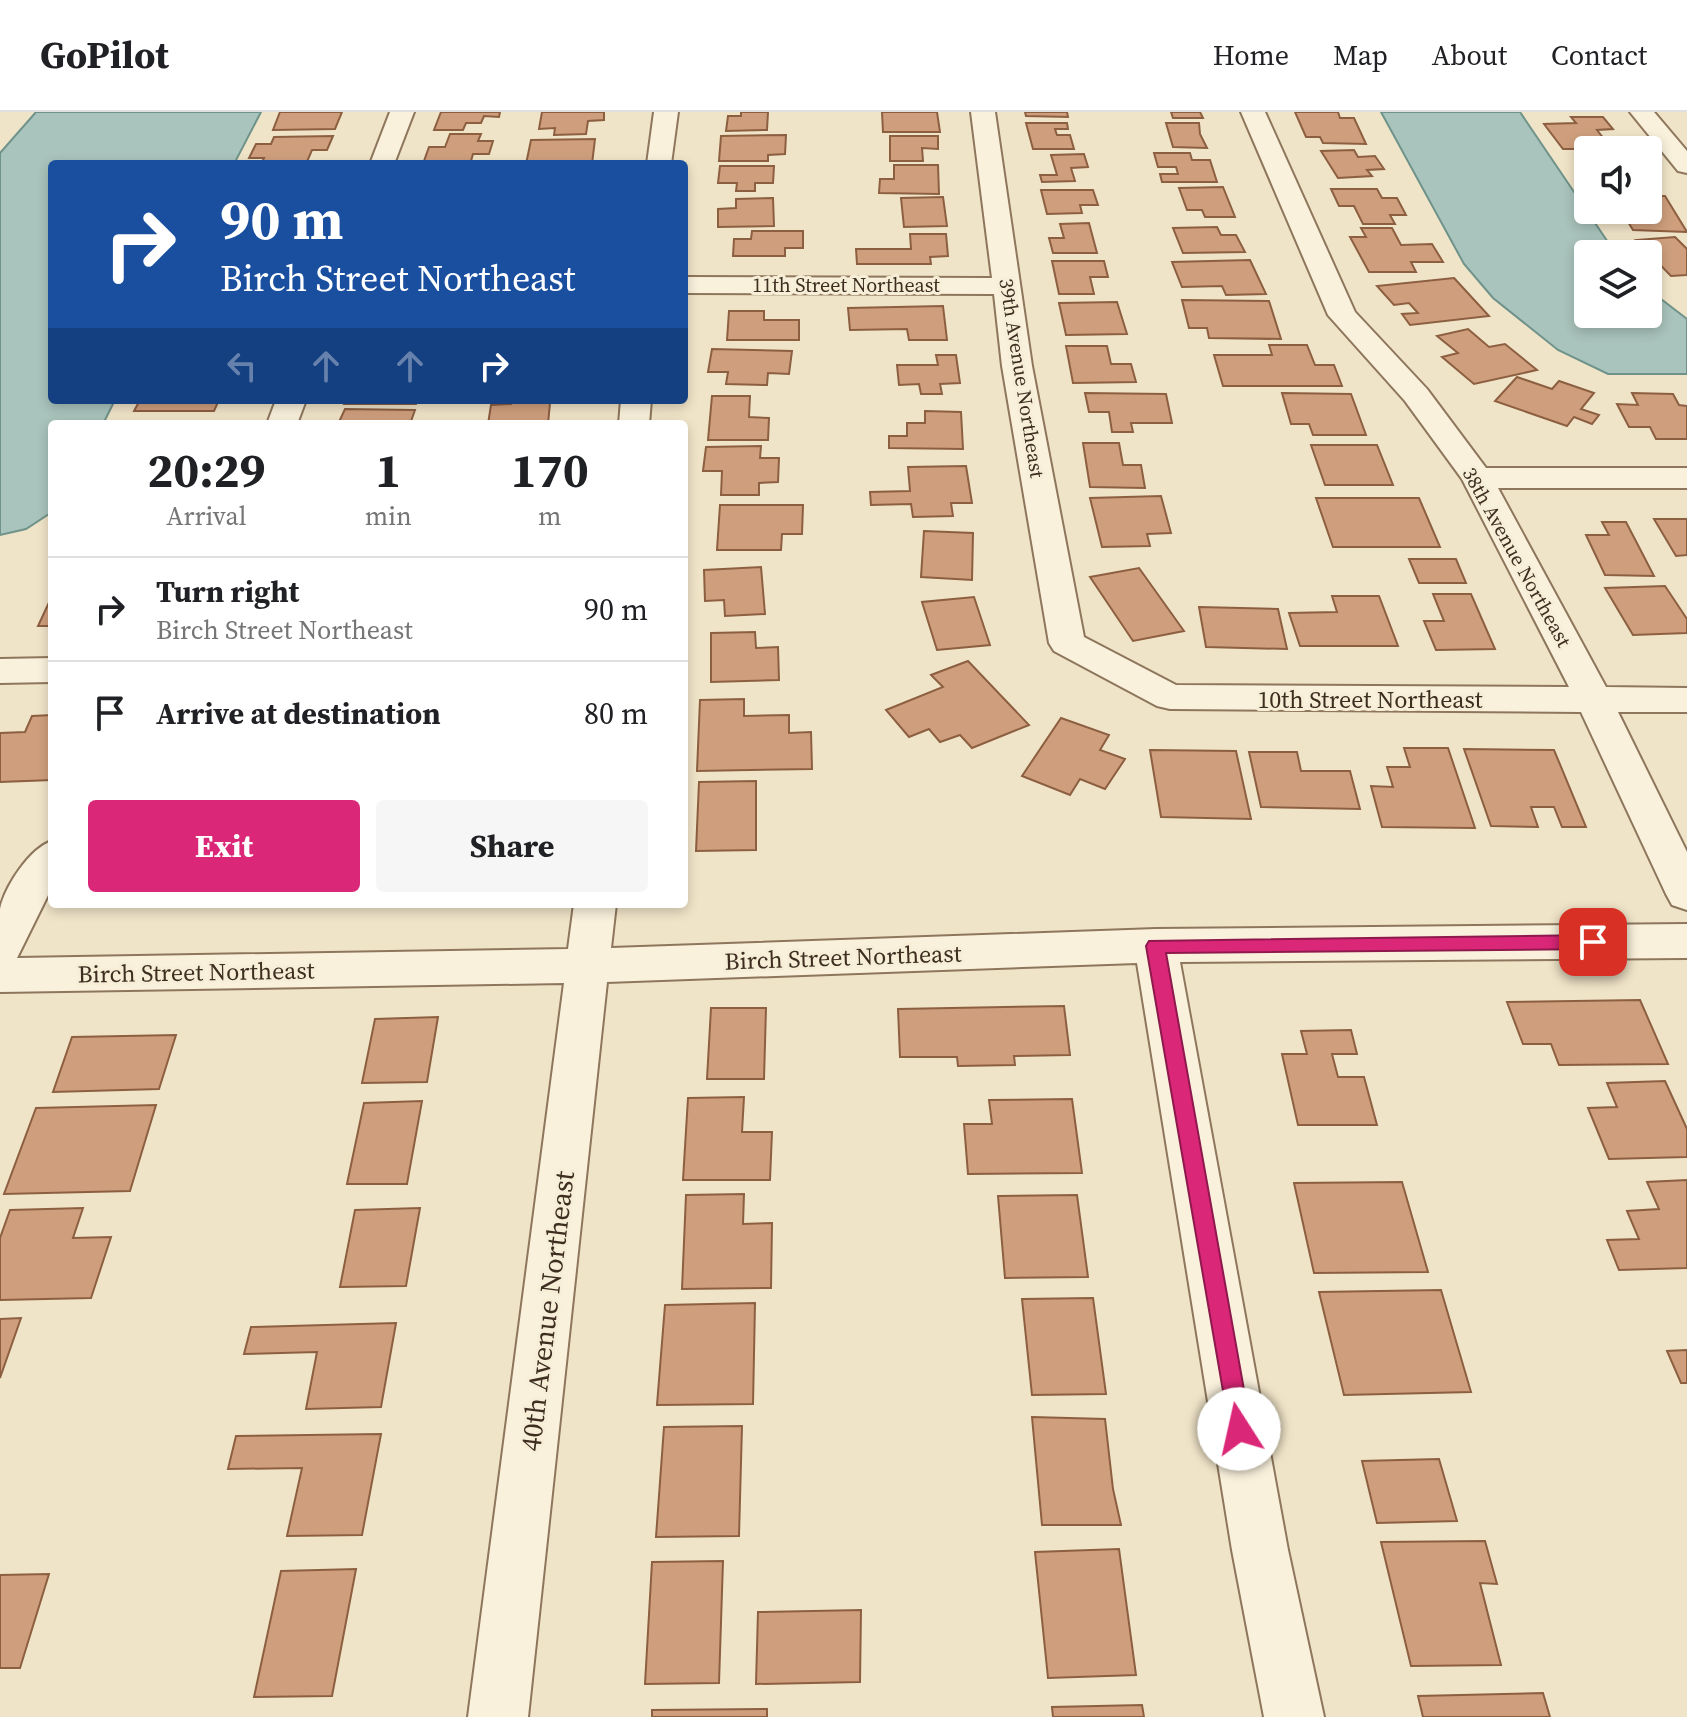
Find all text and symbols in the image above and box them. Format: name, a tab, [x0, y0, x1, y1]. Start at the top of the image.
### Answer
text: GoPilot	[40, 29, 169, 81]
text: Home	[1213, 36, 1289, 74]
text: Map	[1333, 36, 1388, 74]
text: About	[1432, 36, 1507, 74]
text: Contact	[1551, 36, 1647, 74]
map controls	[1574, 136, 1662, 328]
button: sound	[1574, 136, 1662, 224]
text: 90 m	[220, 181, 343, 258]
icon: right	[88, 192, 192, 296]
button: layers	[1574, 240, 1662, 328]
text: Birch Street Northeast	[220, 254, 576, 303]
street label: 11th Street Northeast	[752, 271, 940, 299]
street label: 39th Avenue Northeast	[992, 276, 1052, 480]
icon: left	[220, 344, 264, 388]
icon: ahead	[304, 344, 348, 388]
icon: ahead	[388, 344, 432, 388]
icon: right	[472, 344, 516, 388]
text: 20:29	[147, 437, 266, 503]
text: 1	[375, 437, 401, 503]
text: 170	[511, 437, 589, 503]
street label: 38th Avenue Northeast	[1456, 462, 1578, 652]
text: Arrival	[166, 498, 247, 534]
text: min	[365, 498, 412, 534]
text: m	[538, 498, 562, 534]
text: Turn right	[156, 571, 299, 612]
icon: right	[88, 587, 132, 631]
text: 90 m	[584, 589, 648, 630]
text: Birch Street Northeast	[156, 612, 413, 648]
street label: 10th Street Northeast	[1257, 683, 1483, 716]
icon: arrive	[88, 691, 132, 735]
text: Arrive at destination	[156, 693, 441, 734]
text: 80 m	[584, 693, 648, 734]
button: Exit	[88, 800, 360, 892]
button: Share	[376, 800, 648, 892]
pin	[1559, 908, 1627, 976]
icon: arrive	[1571, 920, 1615, 964]
street label: Birch Street Northeast	[724, 936, 962, 978]
street label: Birch Street Northeast	[77, 953, 315, 991]
street label: 40th Avenue Northeast	[511, 1168, 583, 1453]
position arrow	[1197, 1387, 1281, 1471]

